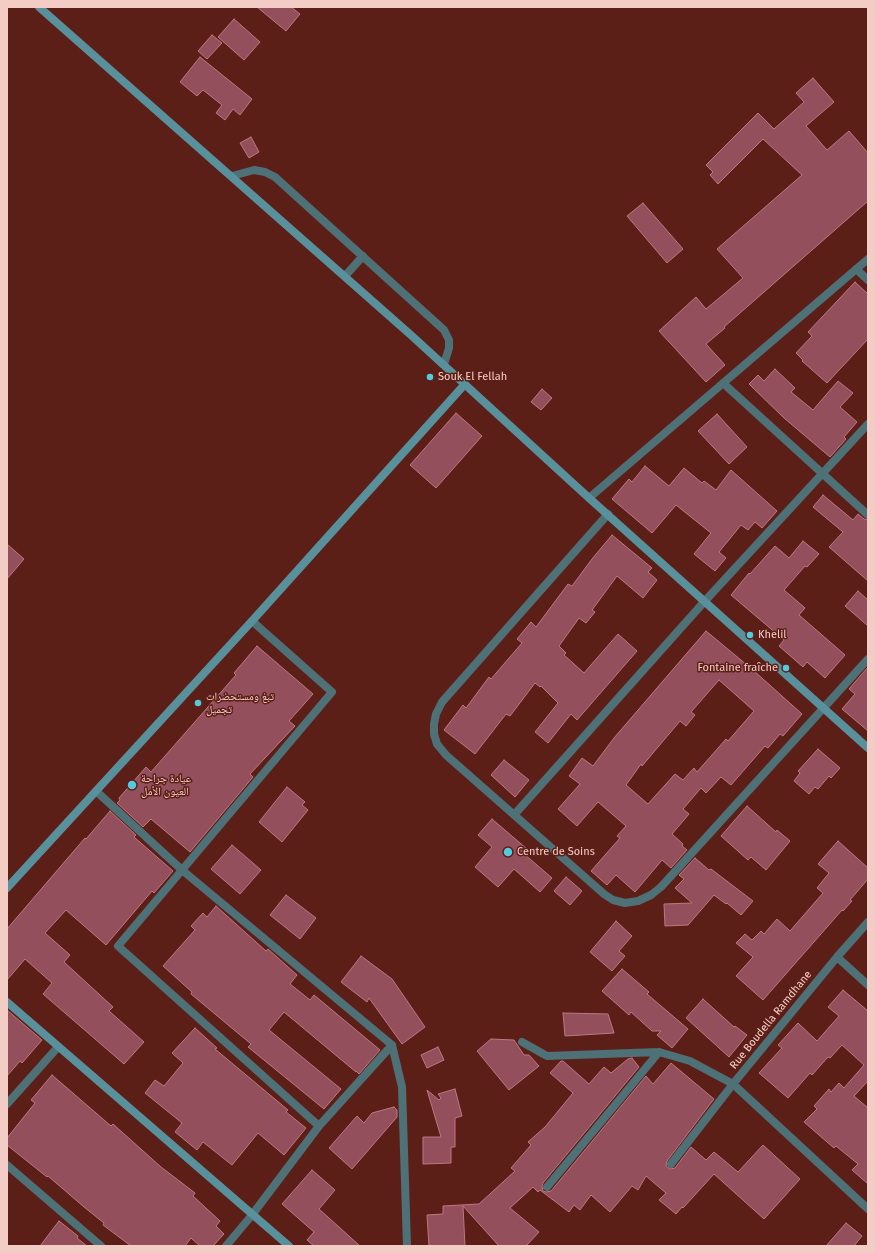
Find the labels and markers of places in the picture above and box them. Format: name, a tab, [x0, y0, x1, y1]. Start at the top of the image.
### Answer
place label: Souk El Fellah	[438, 370, 507, 384]
marker: Souk El Fellah	[425, 372, 435, 382]
place label: Khelil	[758, 628, 786, 642]
marker: Khelil	[745, 630, 755, 640]
place label: Fontaine fraîche	[697, 661, 778, 675]
marker: Fontaine fraîche	[781, 663, 791, 673]
place label: تبغ ومستحضرات تجميل	[206, 690, 274, 716]
marker: تبغ ومستحضرات تجميل	[193, 698, 203, 708]
place label: عيادة جراحة العيون الأمل	[141, 772, 191, 798]
marker: عيادة جراحة العيون الأمل	[126, 779, 138, 791]
place label: Centre de Soins	[517, 845, 595, 859]
marker: Centre de Soins	[502, 846, 514, 858]

